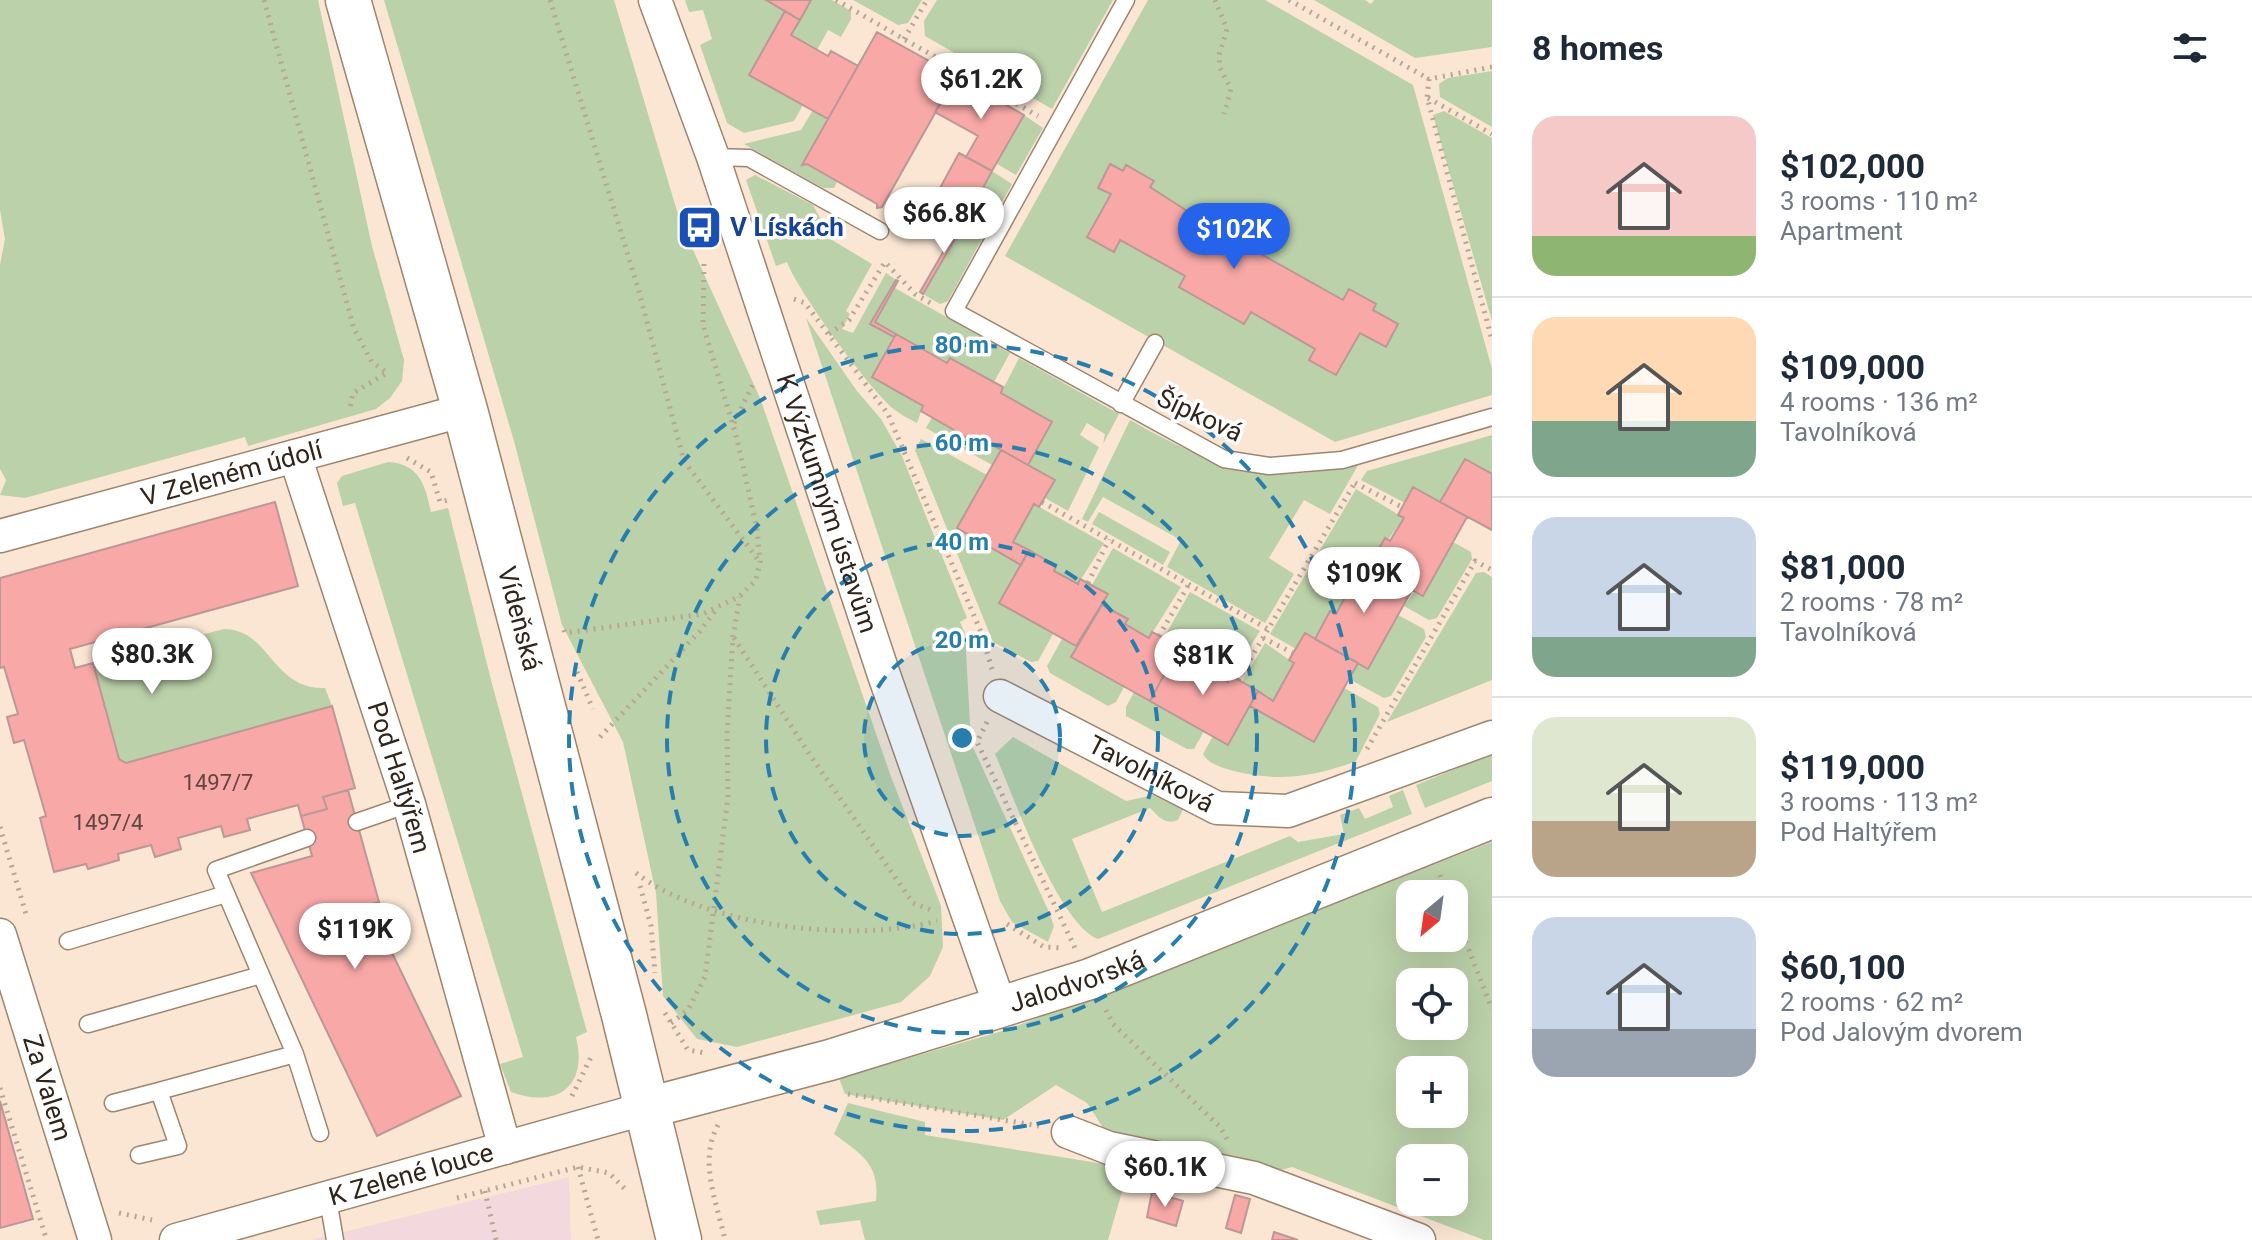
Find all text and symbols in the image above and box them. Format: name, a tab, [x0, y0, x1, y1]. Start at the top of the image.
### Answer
icon: filters	[2168, 26, 2212, 70]
text: 8 homes	[1532, 28, 1663, 68]
pin: $61.2K	[916, 53, 1046, 121]
text: $61.2K	[939, 64, 1023, 94]
text: $102,000	[1780, 146, 1925, 186]
icon: home	[1596, 148, 1692, 244]
text: 3 rooms · 110 m²	[1780, 186, 1978, 216]
pin: $66.8K	[879, 187, 1009, 255]
text: $66.8K	[902, 198, 986, 228]
bus stop icon: V Lískách	[675, 203, 723, 251]
pin: $102K	[1178, 203, 1290, 271]
place label: V Lískách	[730, 212, 844, 242]
text: $102K	[1196, 214, 1272, 244]
text: Apartment	[1780, 216, 1903, 246]
text: 80 m	[935, 331, 989, 359]
text: $109,000	[1780, 347, 1925, 387]
icon: home	[1596, 349, 1692, 445]
street label: K Výzkumným ústavům	[771, 370, 884, 636]
street label: Šípková	[1152, 382, 1248, 448]
text: 4 rooms · 136 m²	[1780, 387, 1978, 417]
text: Tavolníková	[1780, 417, 1917, 447]
text: 60 m	[935, 429, 989, 457]
street label: V Zeleném údolí	[138, 434, 327, 512]
text: 40 m	[935, 528, 989, 556]
pin: $109K	[1308, 547, 1420, 615]
text: $81,000	[1780, 547, 1905, 587]
icon: home	[1596, 549, 1692, 645]
text: $109K	[1326, 558, 1402, 588]
street label: Vídeňská	[492, 563, 548, 674]
text: 2 rooms · 78 m²	[1780, 587, 1963, 617]
text: Tavolníková	[1780, 617, 1917, 647]
text: 20 m	[935, 626, 989, 654]
pin: $80.3K	[87, 628, 217, 696]
pin: $81K	[1156, 629, 1250, 697]
text: $80.3K	[110, 639, 194, 669]
text: $81K	[1172, 640, 1234, 670]
street label: Pod Haltýřem	[361, 698, 437, 857]
centre of rings	[948, 724, 976, 752]
street label: Tavolníková	[1083, 729, 1219, 819]
text: $119,000	[1780, 747, 1925, 787]
icon: home	[1596, 749, 1692, 845]
house number: 1497/7	[183, 770, 253, 795]
text: 3 rooms · 113 m²	[1780, 787, 1978, 817]
house number: 1497/4	[73, 810, 143, 835]
text: Pod Haltýřem	[1780, 817, 1937, 847]
north arrow	[1396, 880, 1468, 952]
map controls	[1396, 880, 1468, 1216]
pin: $119K	[299, 903, 411, 971]
text: $119K	[317, 914, 393, 944]
street label: Jalodvorská	[1005, 944, 1149, 1018]
text: $60,100	[1780, 947, 1905, 987]
icon: home	[1596, 949, 1692, 1045]
button: locate	[1396, 968, 1468, 1040]
text: 2 rooms · 62 m²	[1780, 987, 1963, 1017]
text: Pod Jalovým dvorem	[1780, 1017, 2023, 1047]
street label: Za Valem	[17, 1031, 78, 1144]
button: +	[1396, 1056, 1468, 1128]
street label: K Zelené louce	[325, 1137, 497, 1211]
pin: $60.1K	[1100, 1141, 1230, 1209]
button: −	[1396, 1144, 1468, 1216]
text: $60.1K	[1123, 1152, 1207, 1182]

